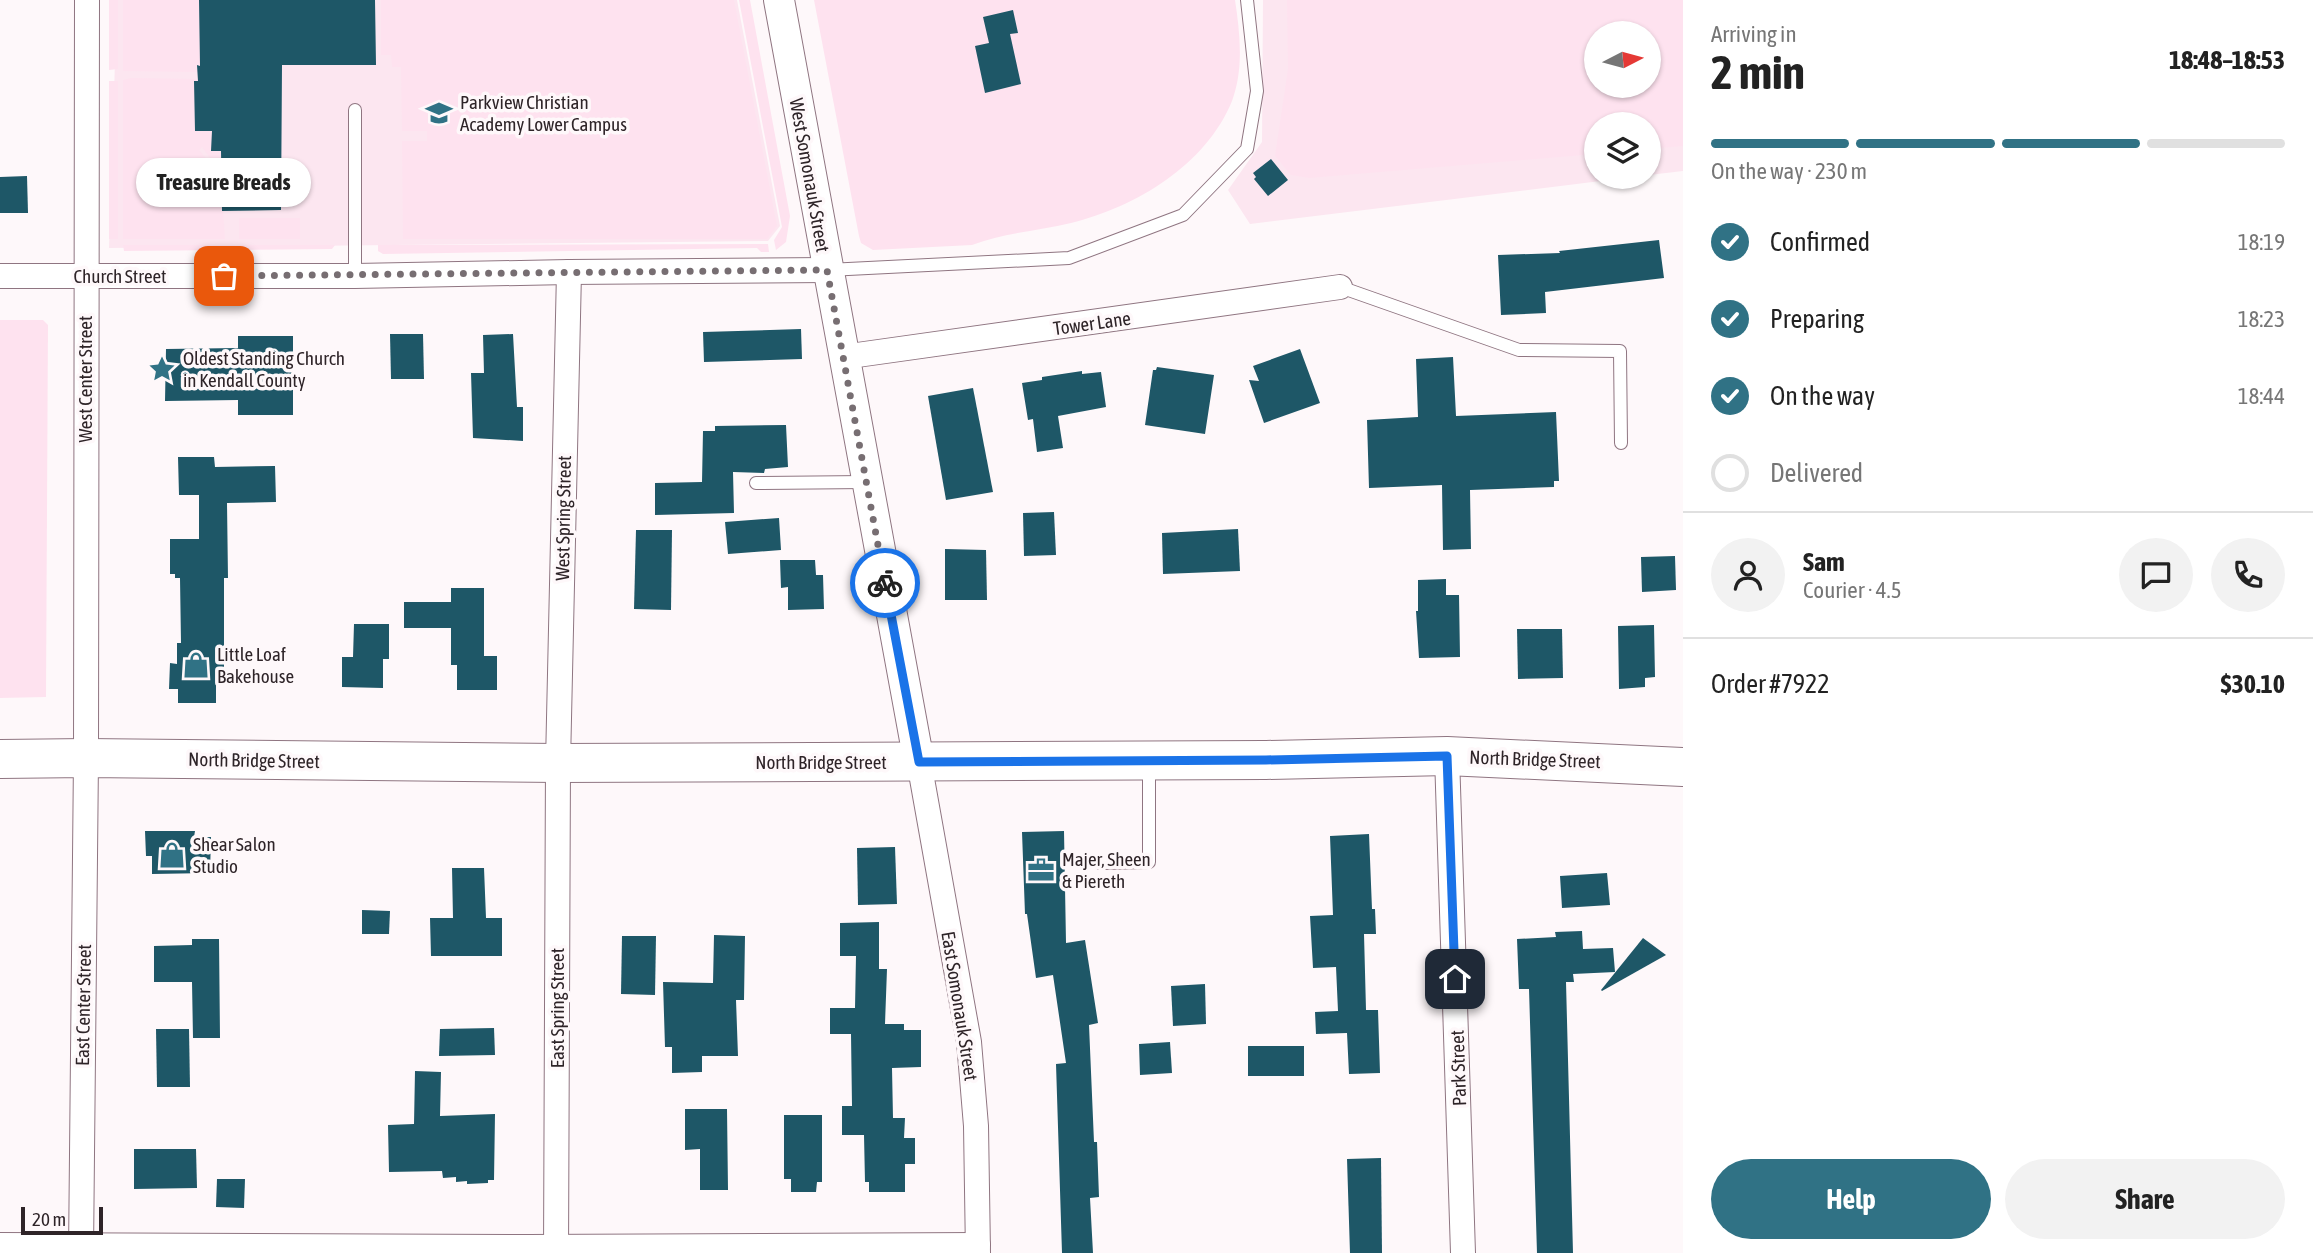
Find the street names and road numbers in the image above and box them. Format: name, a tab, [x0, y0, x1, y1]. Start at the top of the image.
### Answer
street label: West Somonauk Street	[786, 96, 834, 254]
street label: Church Street	[73, 265, 167, 287]
street label: Tower Lane	[1052, 307, 1132, 339]
street label: West Center Street	[74, 316, 96, 442]
street label: West Spring Street	[551, 455, 575, 581]
street label: North Bridge Street	[1469, 746, 1601, 772]
street label: North Bridge Street	[188, 748, 320, 772]
street label: North Bridge Street	[755, 751, 887, 773]
street label: East Somonauk Street	[937, 930, 983, 1082]
street label: East Center Street	[71, 944, 95, 1066]
street label: East Spring Street	[546, 948, 568, 1068]
street label: Park Street	[1446, 1030, 1470, 1106]

